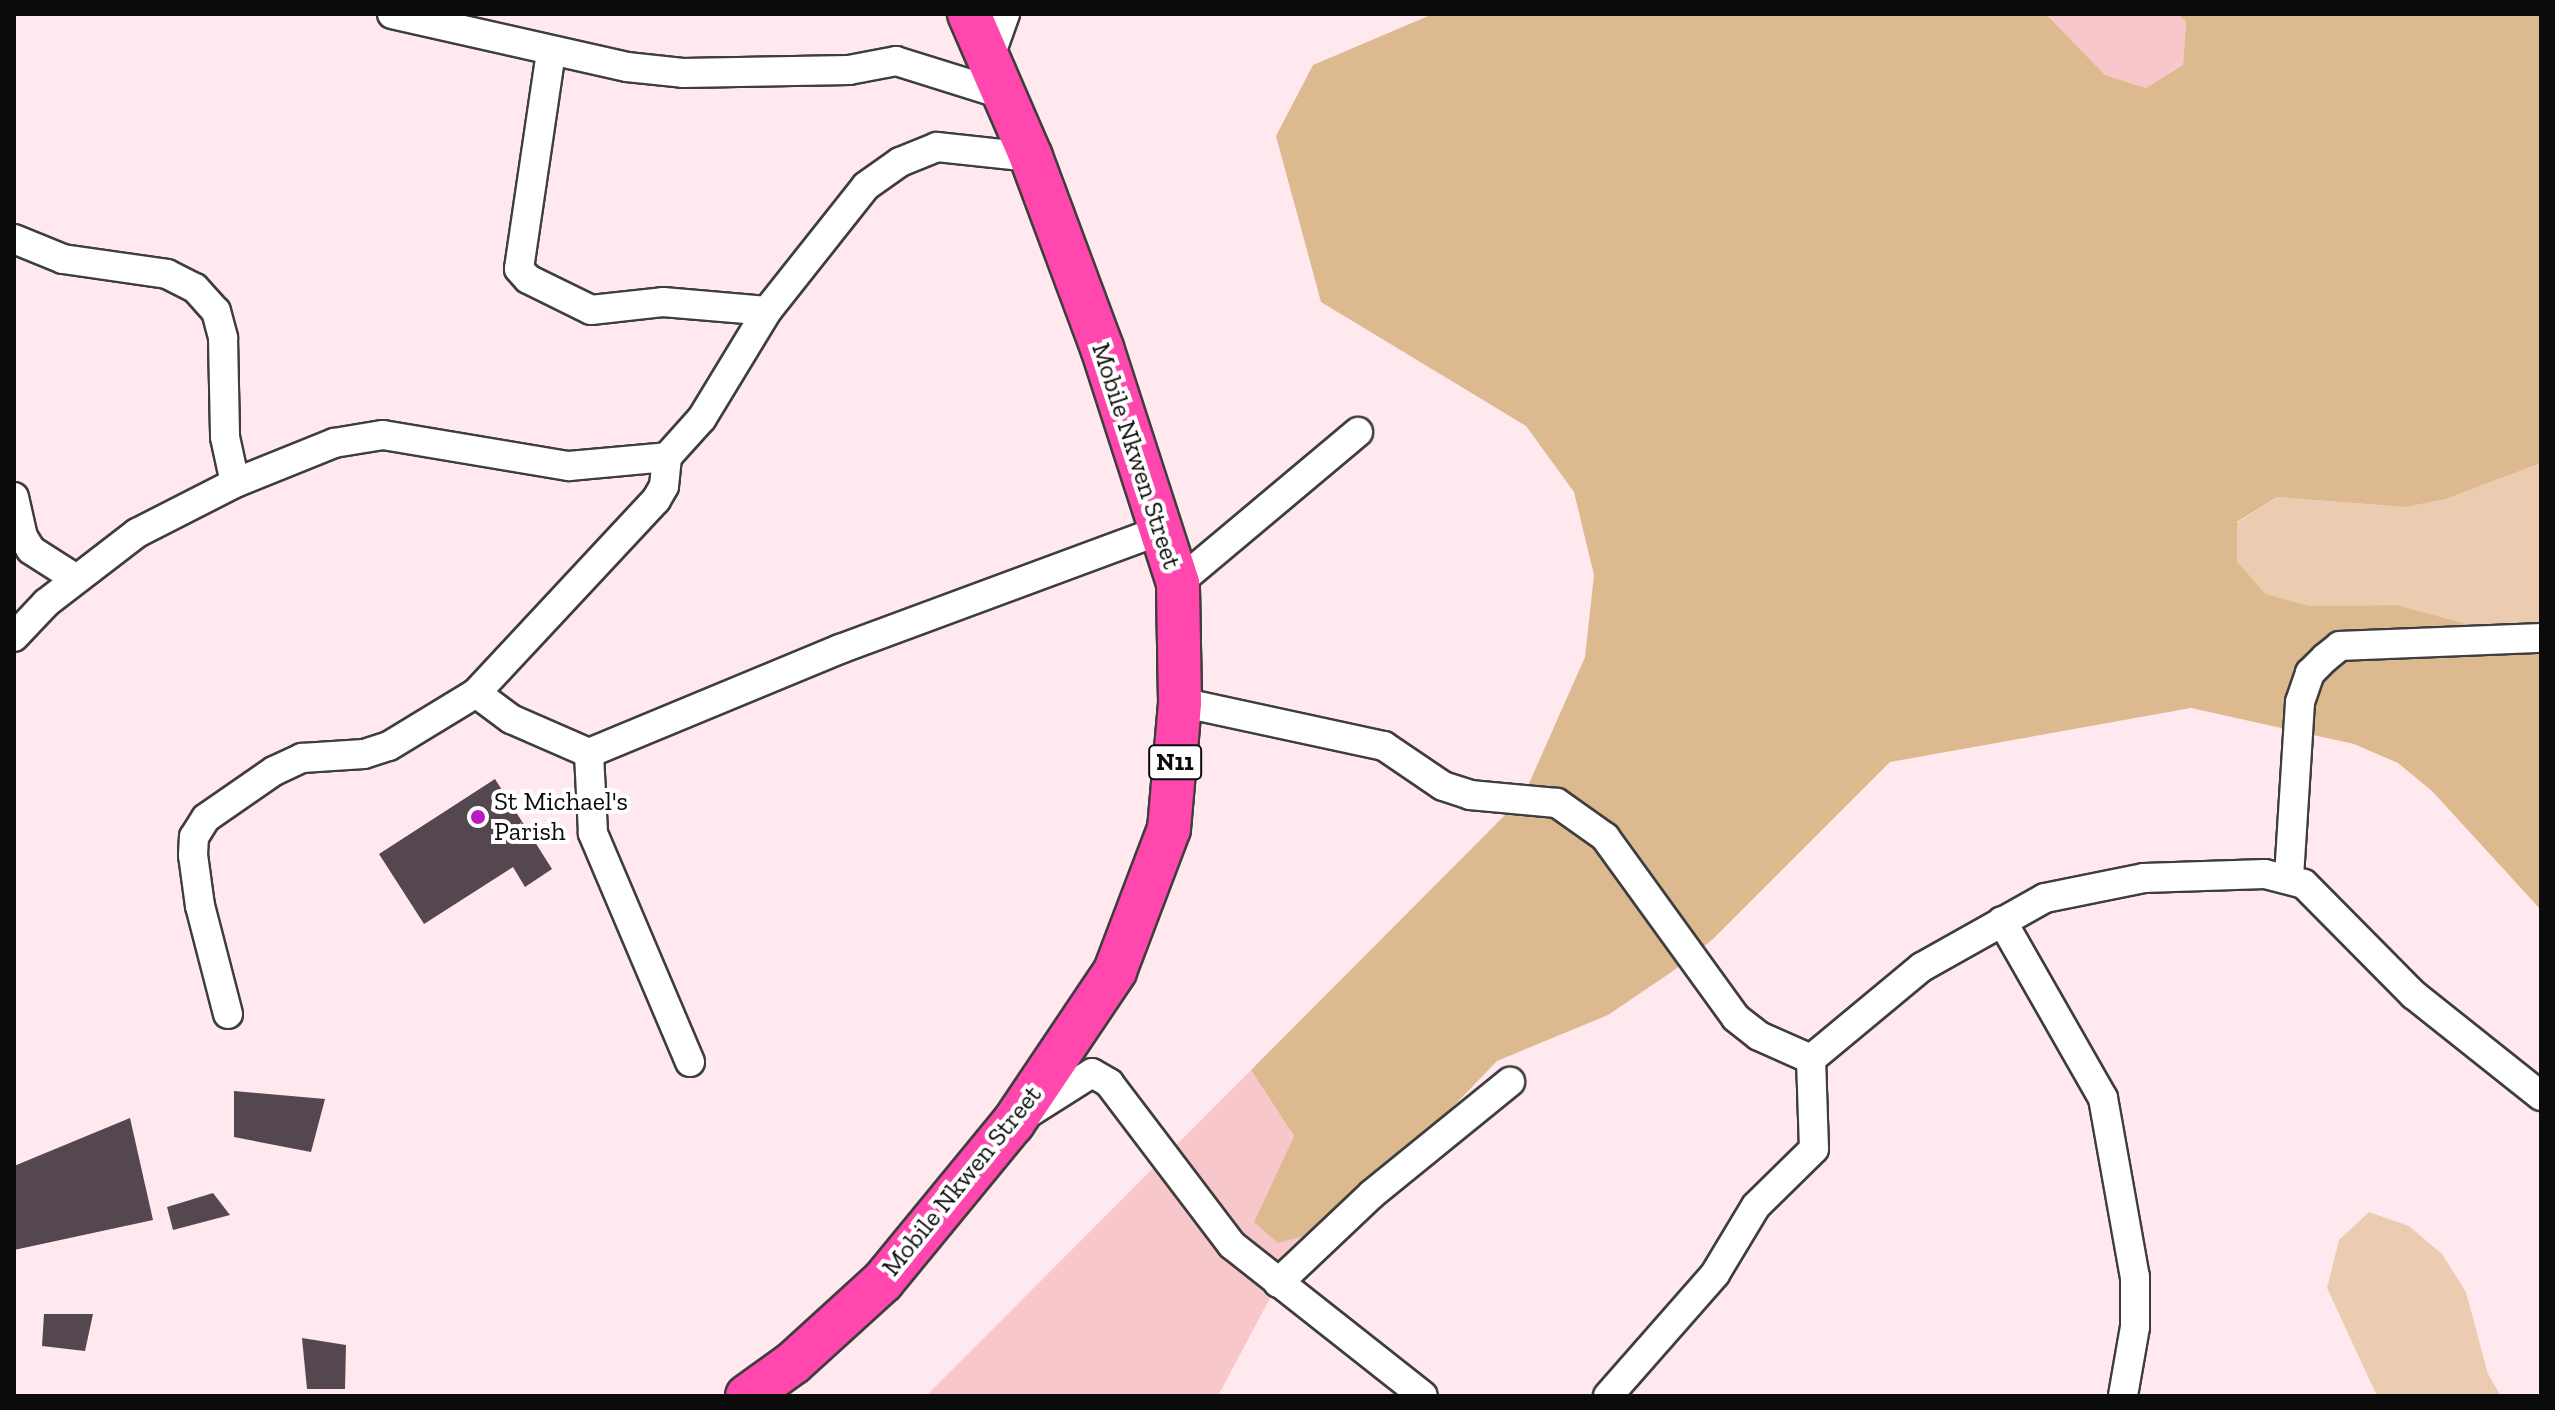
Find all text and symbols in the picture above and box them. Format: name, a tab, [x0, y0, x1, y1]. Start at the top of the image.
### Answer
street label: Mobile Nkwen Street	[1085, 339, 1187, 573]
road number: N11	[1147, 742, 1203, 782]
place label: St Michael's Parish	[494, 786, 628, 848]
marker: St Michael's Parish	[469, 808, 487, 826]
street label: Mobile Nkwen Street	[876, 1080, 1048, 1282]

